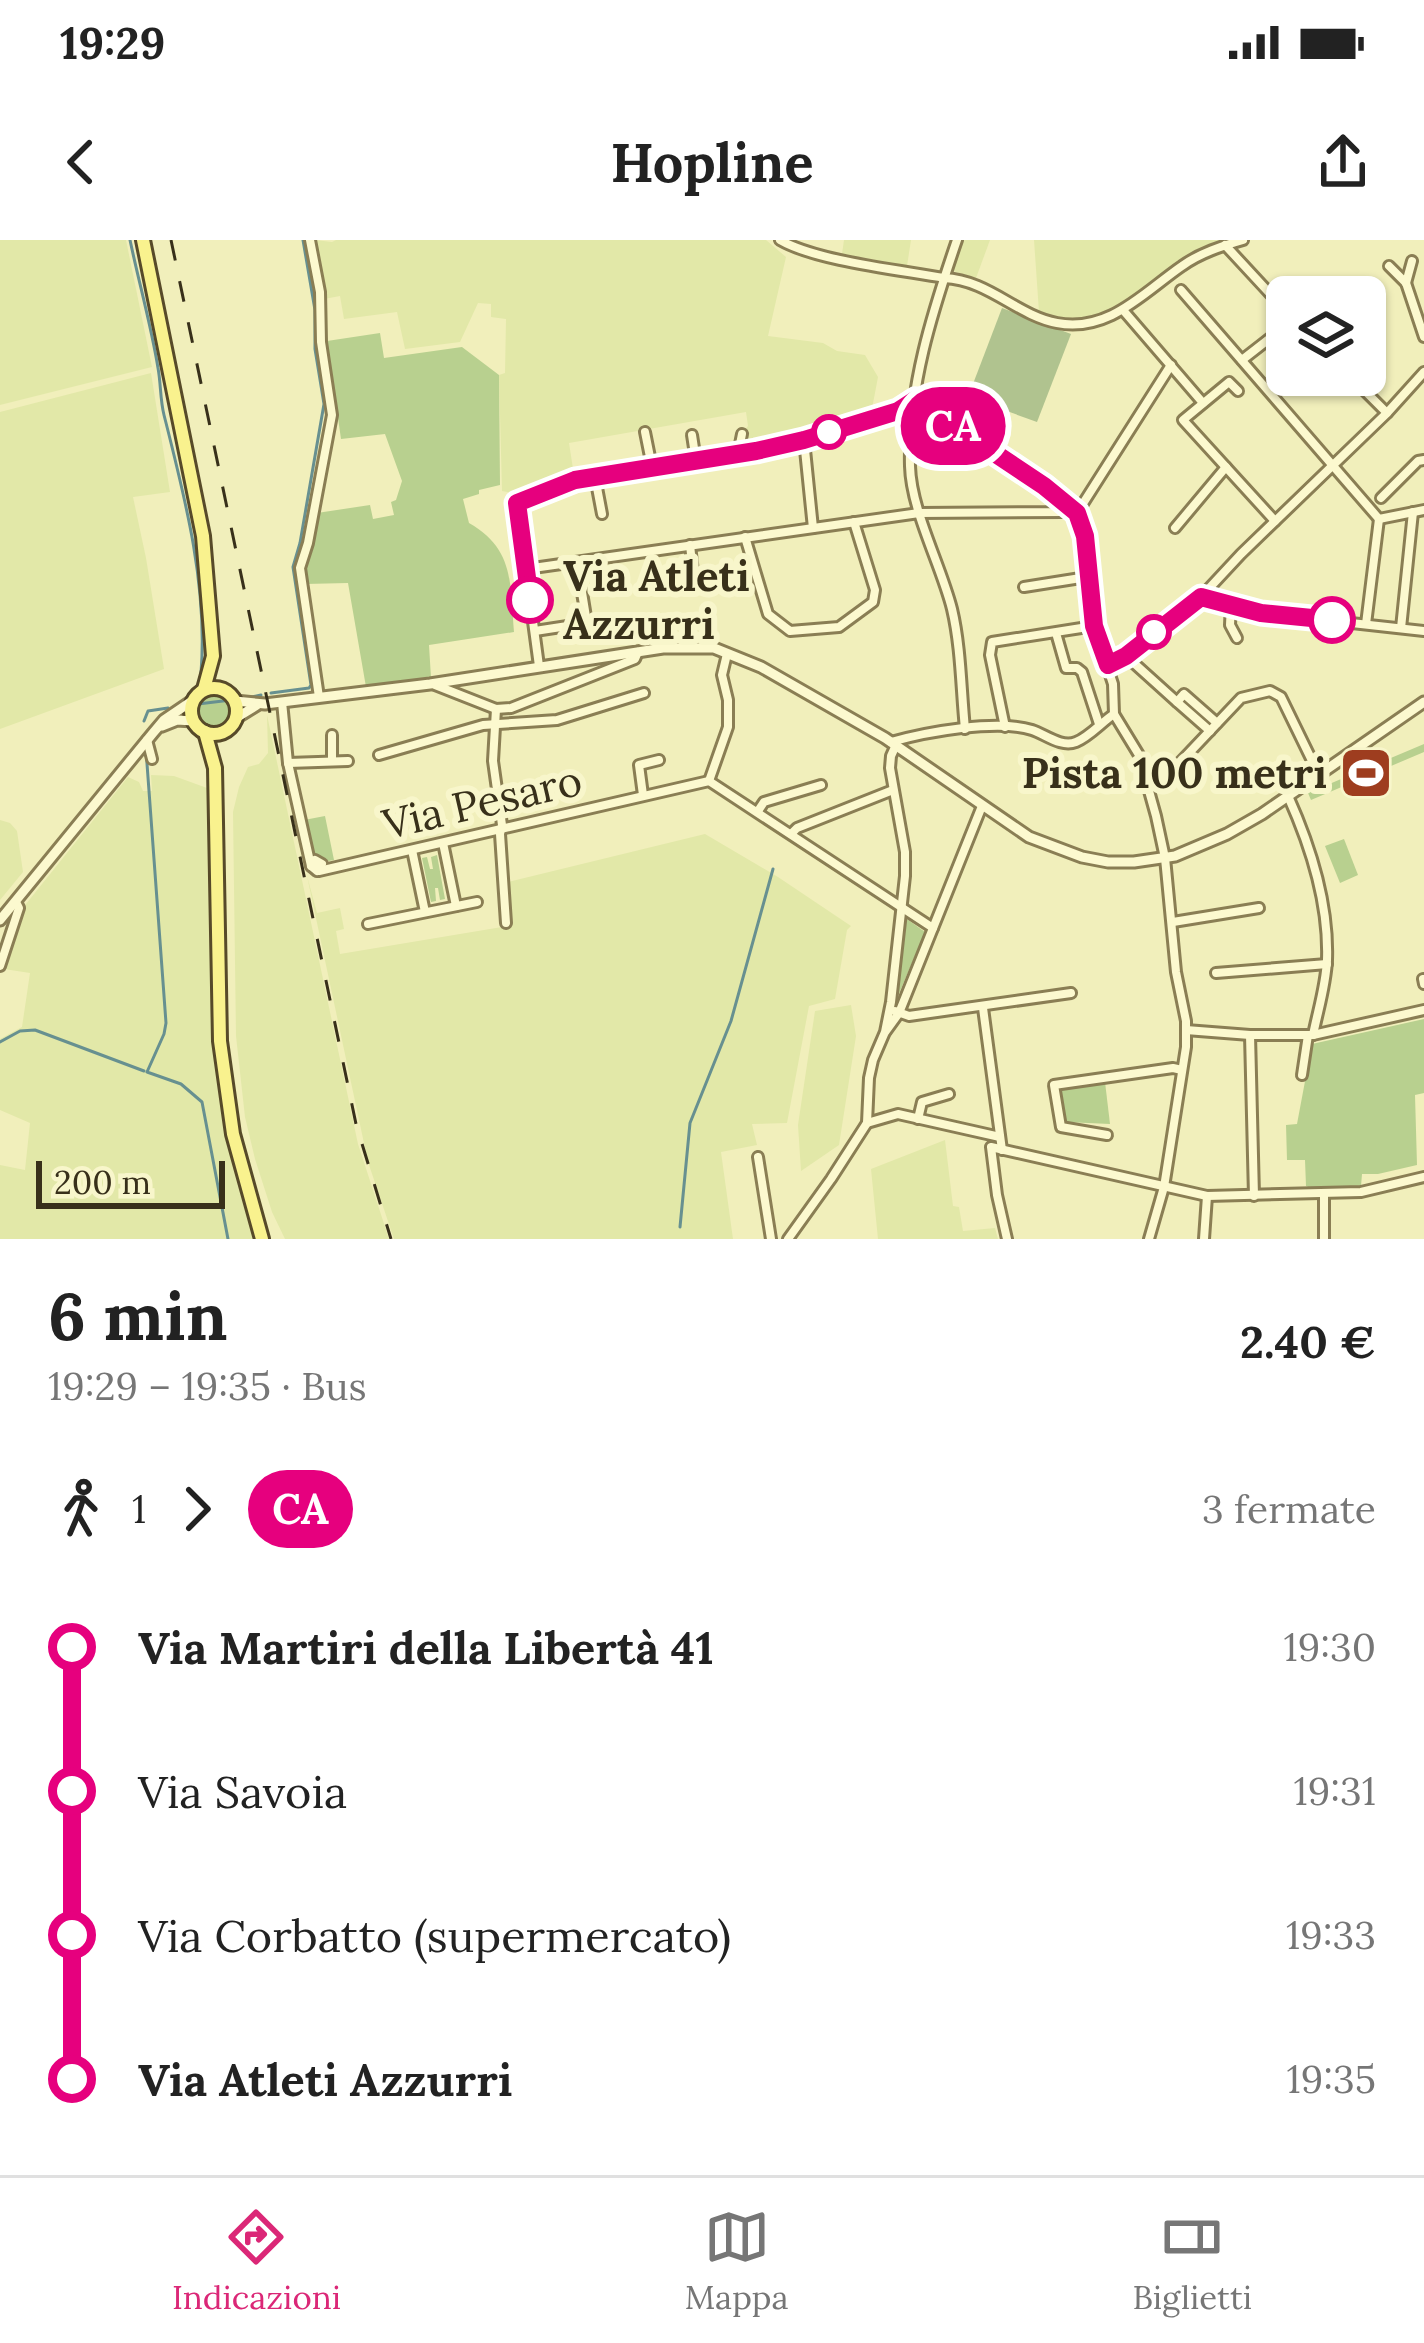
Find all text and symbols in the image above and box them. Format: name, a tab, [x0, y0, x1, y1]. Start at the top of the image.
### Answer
text: 19:29	[60, 14, 165, 71]
text: Hopline	[611, 128, 814, 197]
icon: back	[48, 129, 114, 195]
icon: share	[1310, 129, 1376, 195]
map controls	[1266, 276, 1386, 396]
button: layers	[1266, 276, 1386, 396]
line badge: CA	[899, 387, 1007, 465]
text: CA	[925, 399, 981, 453]
unlabelled marker	[813, 416, 845, 448]
place label: Via Atleti Azzurri	[563, 549, 750, 651]
marker: Via Atleti Azzurri	[508, 578, 552, 622]
unlabelled marker	[1310, 598, 1354, 642]
unlabelled marker	[1138, 616, 1170, 648]
sports icon: Pista 100 metri	[1338, 745, 1394, 801]
place label: Pista 100 metri	[1022, 746, 1327, 800]
street label: Via Pesaro	[376, 753, 587, 851]
scale bar	[36, 1155, 225, 1208]
text: 200 m	[54, 1161, 151, 1203]
text: 6 min	[48, 1274, 228, 1358]
text: 2.40 €	[1240, 1313, 1376, 1370]
text: 19:29 – 19:35 · Bus	[48, 1361, 367, 1411]
icon: walk	[48, 1476, 114, 1542]
icon: forward	[164, 1476, 230, 1542]
text: CA	[272, 1482, 329, 1536]
text: 1	[132, 1484, 146, 1534]
text: 3 fermate	[1202, 1484, 1376, 1534]
text: Via Martiri della Libertà 41	[138, 1619, 714, 1676]
text: 19:30	[1284, 1622, 1376, 1672]
text: Via Savoia	[138, 1763, 347, 1820]
text: 19:31	[1294, 1766, 1376, 1816]
text: Via Corbatto (supermercato)	[138, 1907, 731, 1964]
text: 19:33	[1286, 1910, 1376, 1960]
text: Via Atleti Azzurri	[138, 2051, 512, 2108]
text: 19:35	[1287, 2054, 1376, 2104]
tab: Indicazioni	[172, 2204, 341, 2318]
tab: Mappa	[685, 2204, 789, 2318]
tab: Biglietti	[1132, 2204, 1252, 2318]

